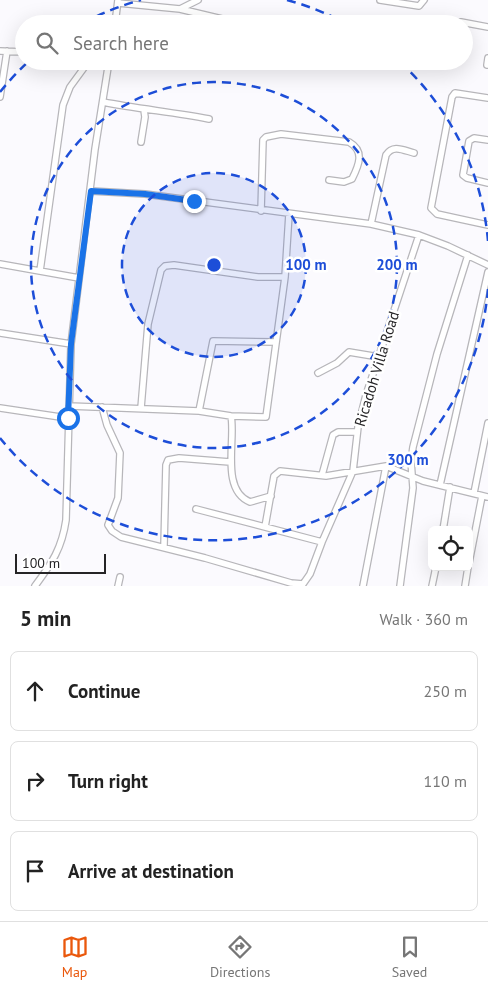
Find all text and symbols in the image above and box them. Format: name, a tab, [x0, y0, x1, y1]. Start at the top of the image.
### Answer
search box	[15, 15, 473, 70]
icon: search	[33, 29, 61, 57]
text: Search here	[73, 31, 169, 55]
route end	[183, 190, 206, 213]
text: 100 m	[285, 255, 327, 274]
text: 200 m	[376, 255, 418, 274]
centre of rings	[205, 256, 223, 274]
street label: Ricadoh Villa Road	[350, 309, 403, 429]
route start	[57, 407, 80, 430]
text: 300 m	[387, 450, 429, 469]
map controls	[428, 526, 473, 571]
button: locate	[428, 526, 473, 571]
scale bar	[15, 551, 106, 574]
text: 100 m	[22, 554, 60, 572]
text: 5 min	[20, 605, 71, 632]
text: Walk · 360 m	[379, 609, 468, 629]
icon: ahead	[21, 677, 49, 705]
text: Continue	[68, 679, 140, 703]
text: 250 m	[424, 681, 467, 701]
icon: right	[21, 767, 49, 795]
text: Turn right	[68, 769, 148, 793]
text: 110 m	[424, 771, 467, 791]
icon: arrive	[21, 857, 49, 885]
text: Arrive at destination	[68, 859, 234, 883]
tab: Map	[61, 933, 89, 981]
tab: Directions	[210, 933, 270, 981]
tab: Saved	[392, 933, 427, 981]

